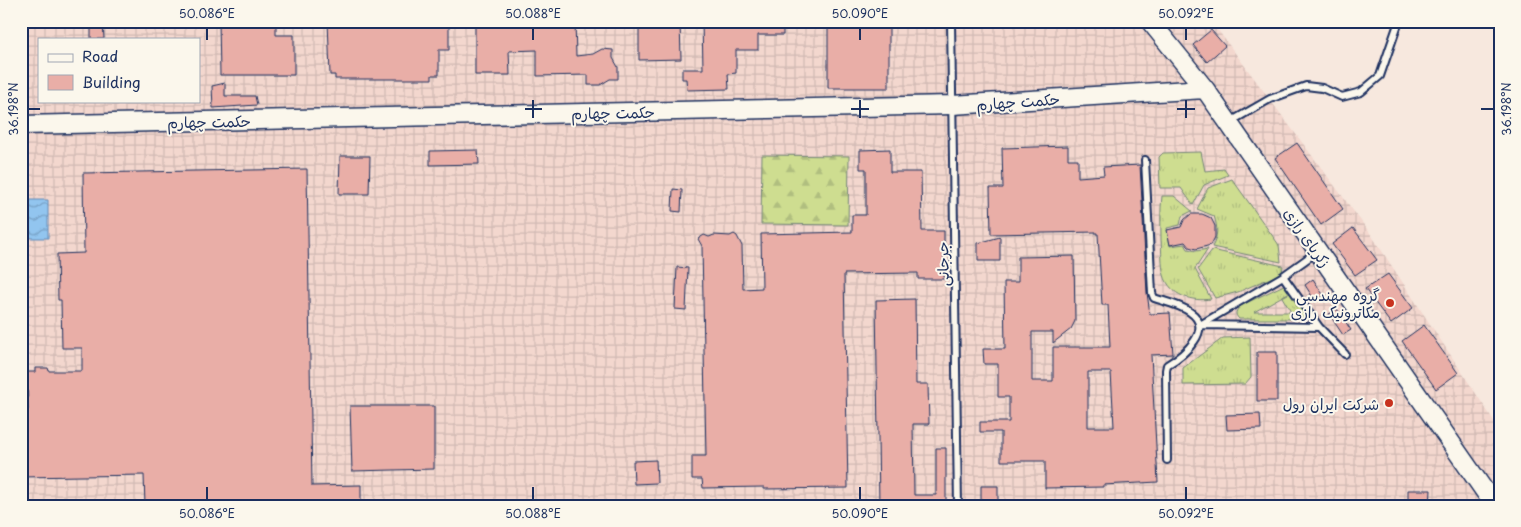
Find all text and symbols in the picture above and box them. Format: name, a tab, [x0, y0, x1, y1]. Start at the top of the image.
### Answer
text: 50.086°E	[179, 4, 235, 22]
text: 50.088°E	[505, 4, 561, 22]
text: 50.090°E	[832, 4, 888, 22]
text: 50.092°E	[1158, 4, 1214, 22]
legend	[38, 38, 200, 102]
text: Road	[82, 44, 118, 67]
text: Building	[82, 70, 141, 93]
text: 36.198°N	[4, 82, 22, 136]
text: 36.198°N	[1497, 82, 1515, 136]
street label: حکمت چهارم	[975, 87, 1061, 116]
street label: حکمت چهارم	[571, 100, 655, 125]
street label: حکمت چهارم	[167, 109, 251, 134]
street label: زکریای رازی	[1279, 202, 1337, 272]
street label: جرجانی	[930, 241, 954, 287]
place label: گروه مهندسی مکاترونیک رازی	[1291, 283, 1380, 323]
marker: گروه مهندسی مکاترونیک رازی	[1384, 297, 1396, 309]
place label: شرکت ایران رول	[1283, 392, 1379, 415]
marker: شرکت ایران رول	[1383, 397, 1395, 409]
text: 50.086°E	[179, 504, 235, 522]
text: 50.088°E	[505, 504, 561, 522]
text: 50.090°E	[832, 504, 888, 522]
text: 50.092°E	[1158, 504, 1214, 522]

